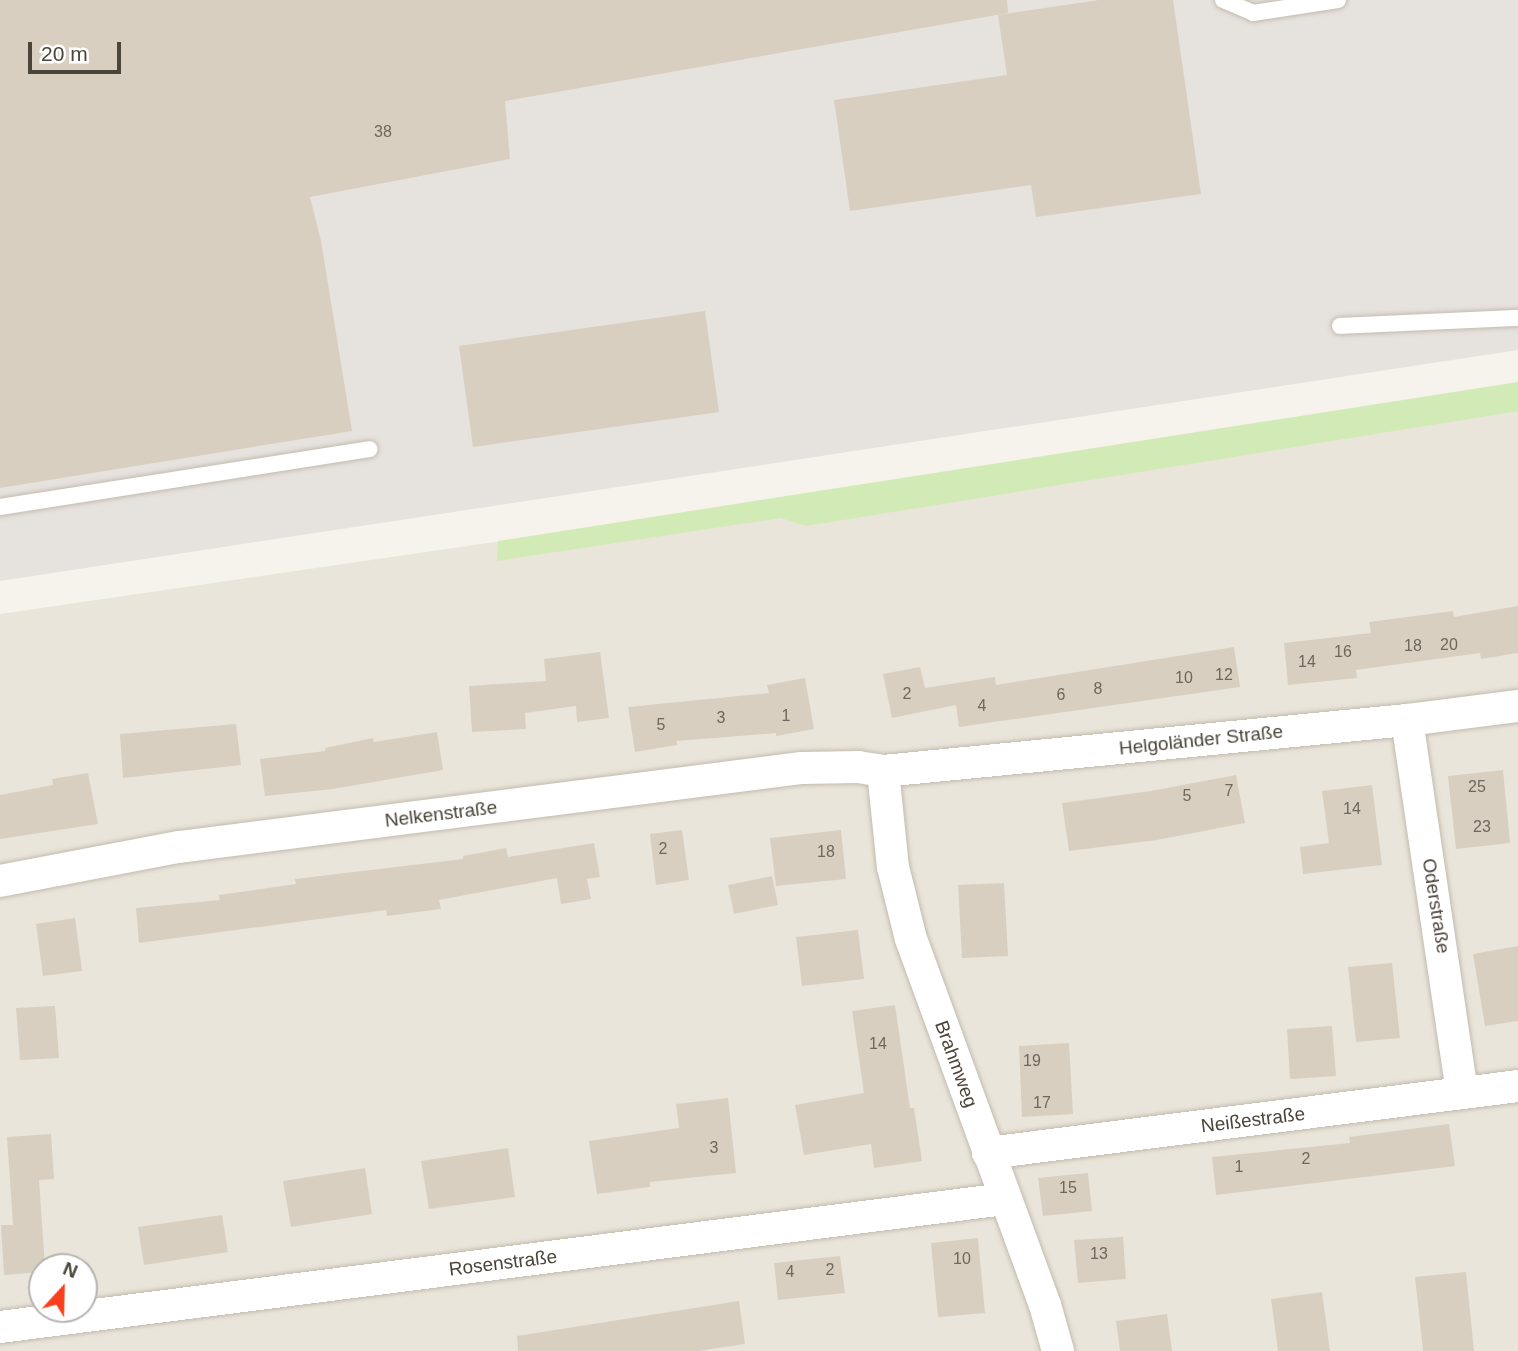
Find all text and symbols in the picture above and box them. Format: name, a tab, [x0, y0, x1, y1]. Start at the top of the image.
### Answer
scale bar	[32, 28, 124, 72]
text: 20 m	[41, 42, 88, 65]
house number: 38	[374, 122, 392, 142]
house number: 20	[1440, 635, 1458, 655]
house number: 18	[1404, 636, 1422, 656]
house number: 16	[1334, 642, 1352, 662]
house number: 14	[1298, 652, 1316, 672]
house number: 12	[1215, 665, 1233, 685]
house number: 10	[1175, 668, 1193, 688]
house number: 8	[1094, 679, 1102, 699]
house number: 2	[903, 684, 911, 704]
house number: 6	[1057, 685, 1065, 705]
house number: 4	[978, 696, 986, 716]
house number: 1	[782, 706, 790, 726]
house number: 3	[717, 708, 725, 728]
house number: 5	[657, 715, 665, 735]
street label: Helgoländer Straße	[1118, 720, 1284, 760]
house number: 25	[1468, 777, 1486, 797]
house number: 7	[1225, 781, 1233, 801]
house number: 5	[1183, 786, 1191, 806]
street label: Nelkenstraße	[384, 796, 498, 832]
house number: 14	[1343, 799, 1361, 819]
house number: 23	[1473, 817, 1491, 837]
house number: 2	[659, 839, 667, 859]
house number: 18	[817, 842, 835, 862]
street label: Oderstraße	[1417, 857, 1455, 955]
street label: Brahmweg	[930, 1017, 982, 1111]
house number: 14	[869, 1034, 887, 1054]
house number: 19	[1023, 1051, 1041, 1071]
house number: 17	[1033, 1093, 1051, 1113]
street label: Neißestraße	[1200, 1102, 1306, 1138]
house number: 3	[710, 1138, 718, 1158]
house number: 2	[1302, 1149, 1310, 1169]
house number: 1	[1235, 1157, 1243, 1177]
house number: 15	[1059, 1178, 1077, 1198]
house number: 13	[1090, 1244, 1108, 1264]
street label: Rosenstraße	[448, 1245, 558, 1281]
house number: 10	[953, 1249, 971, 1269]
north arrow	[28, 1253, 98, 1323]
text: N	[60, 1258, 81, 1282]
house number: 2	[826, 1260, 834, 1280]
house number: 4	[786, 1262, 794, 1282]

